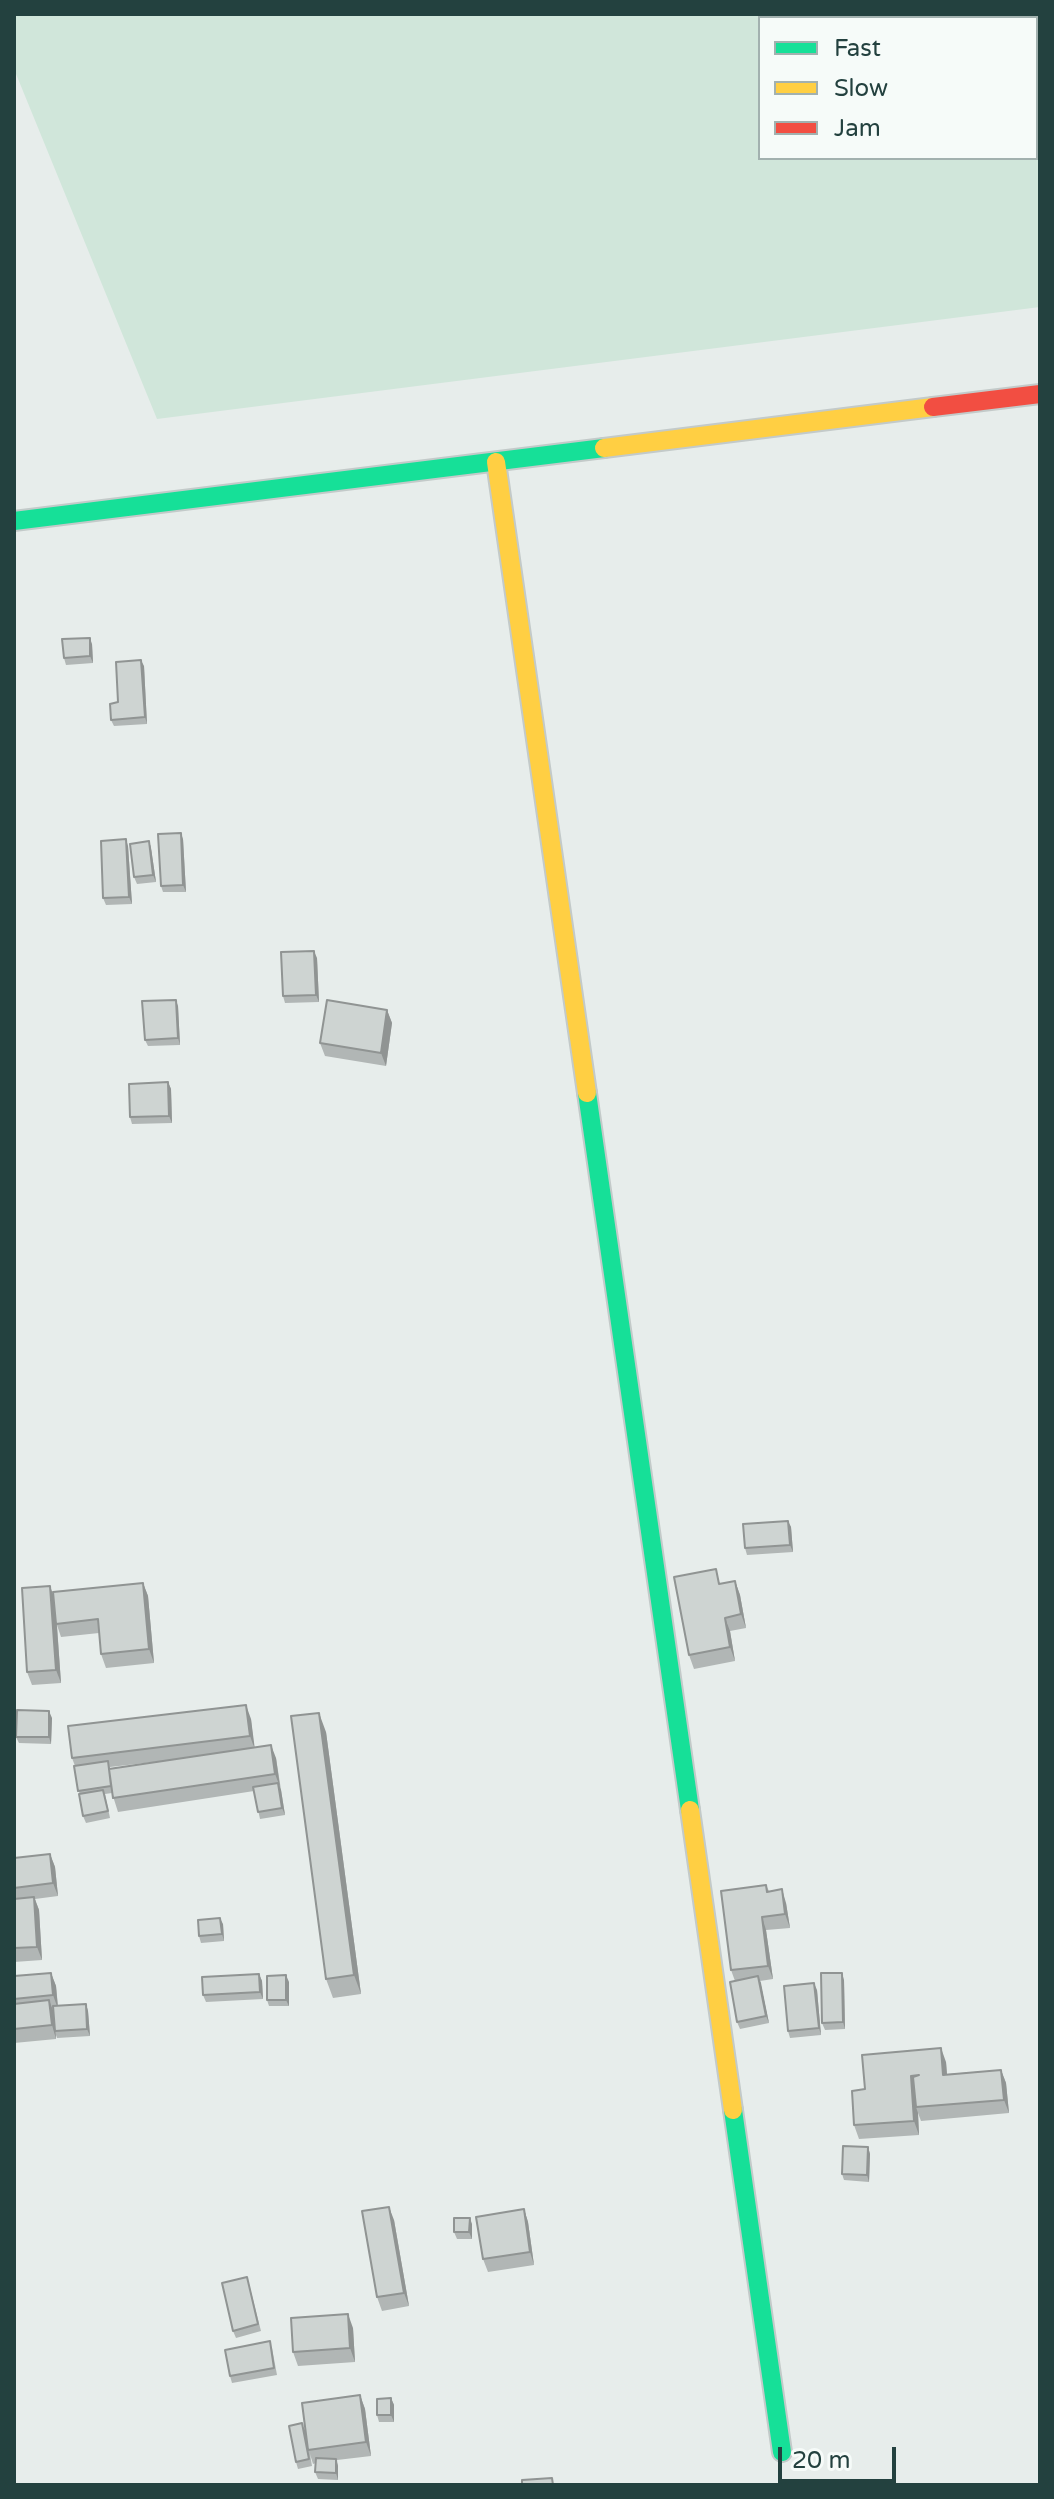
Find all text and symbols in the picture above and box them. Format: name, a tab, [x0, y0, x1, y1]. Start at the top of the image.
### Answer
legend	[758, 16, 1038, 160]
text: Fast	[834, 34, 881, 63]
text: Slow	[834, 74, 888, 103]
text: Jam	[834, 114, 881, 143]
scale bar	[782, 2431, 900, 2481]
text: 20 m	[792, 2446, 850, 2475]

